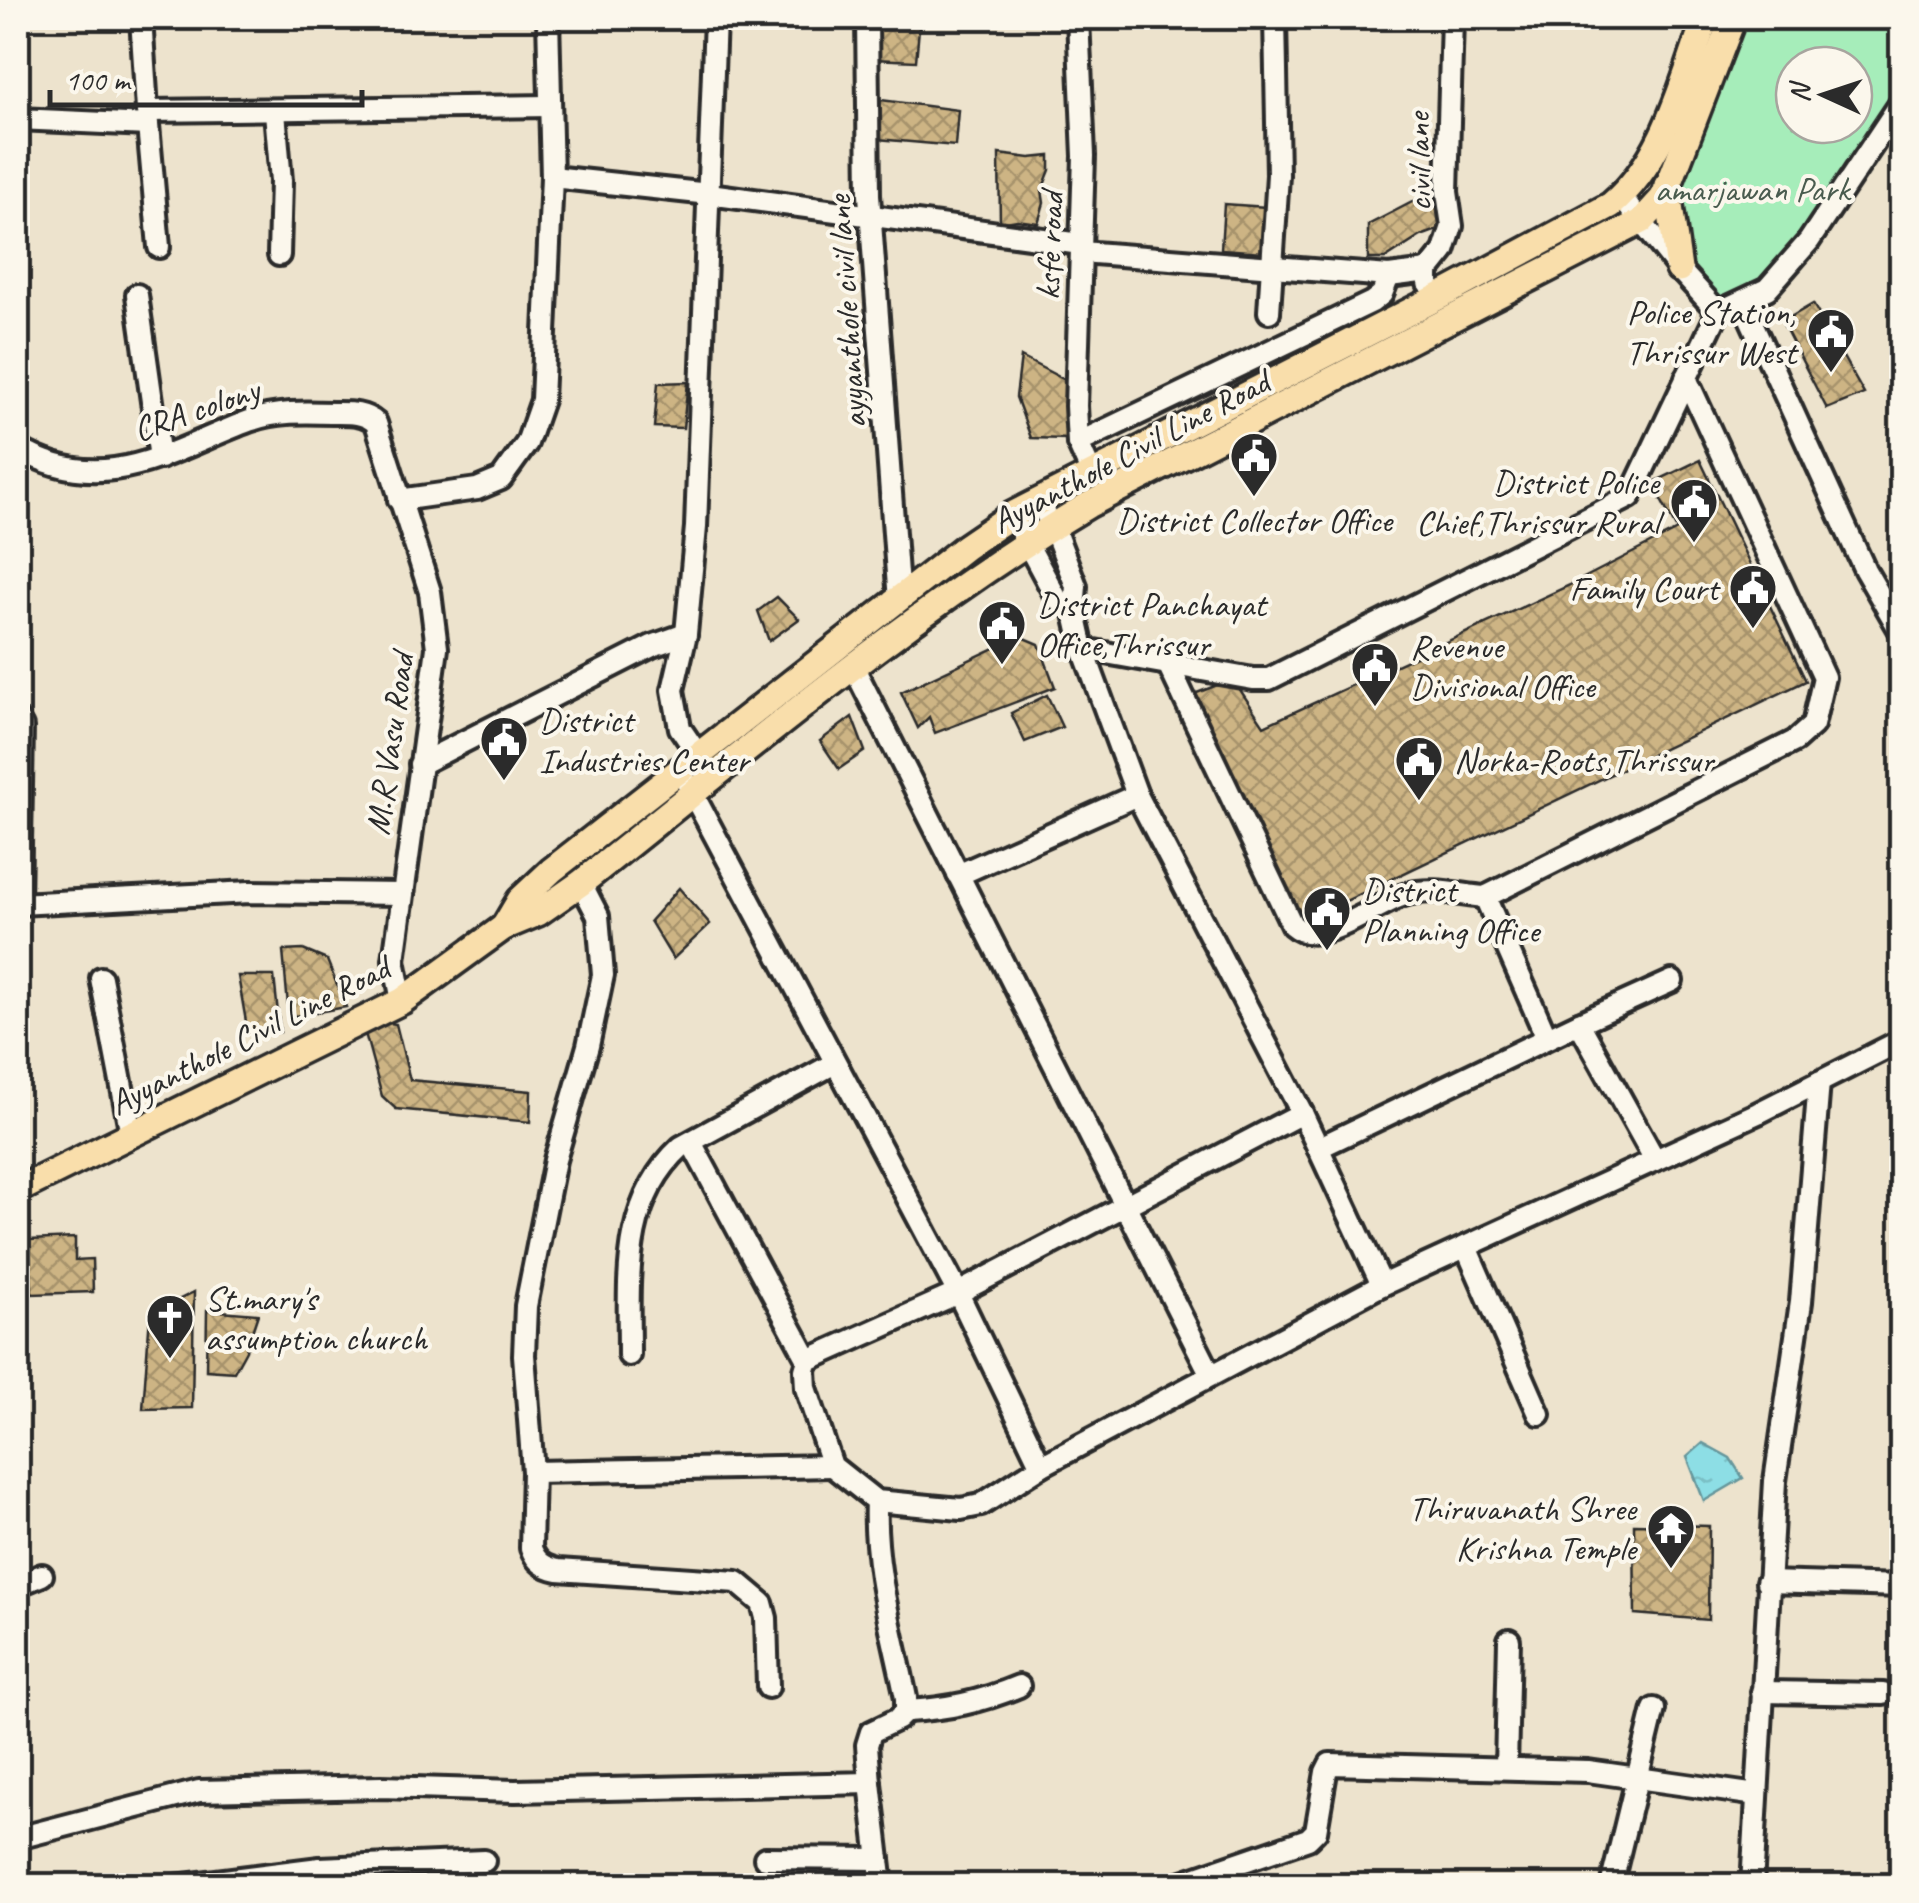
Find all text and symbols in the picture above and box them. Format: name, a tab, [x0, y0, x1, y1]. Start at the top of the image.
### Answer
scale bar	[50, 45, 362, 107]
north arrow	[1774, 45, 1874, 145]
text: 100 m	[65, 61, 132, 99]
text: N	[1782, 79, 1818, 103]
street label: civil lane	[1395, 110, 1442, 212]
park label: amarjawan Park	[1655, 167, 1852, 212]
street label: ksfe road	[1025, 186, 1074, 301]
street label: ayyanthole civil lane	[816, 191, 877, 430]
place label: Police Station, Thrissur West	[1626, 290, 1799, 375]
public building icon: Police Station, Thrissur West	[1805, 306, 1857, 374]
street label: Ayyanthole Civil Line Road	[984, 357, 1282, 544]
street label: CRA colony	[127, 366, 268, 452]
public building icon: District Collector Office	[1228, 430, 1280, 498]
place label: District Police Chief,Thrissur Rural	[1416, 460, 1665, 545]
public building icon: District Police Chief,Thrissur Rural	[1668, 476, 1720, 544]
place label: District Collector Office	[1116, 498, 1394, 543]
public building icon: Family Court	[1727, 562, 1779, 630]
place label: Family Court	[1569, 566, 1721, 611]
place label: District Panchayat Office,Thrissur	[1037, 582, 1269, 667]
public building icon: District Panchayat Office,Thrissur	[976, 598, 1028, 666]
place label: Revenue Divisional Office	[1410, 624, 1597, 709]
public building icon: Revenue Divisional Office	[1349, 640, 1401, 708]
street label: M.R Vasu Road	[355, 645, 425, 837]
place label: District Industries Center	[539, 698, 751, 783]
public building icon: District Industries Center	[478, 714, 530, 782]
public building icon: Norka-Roots,Thrissur	[1393, 734, 1445, 802]
place label: Norka-Roots,Thrissur	[1454, 738, 1716, 783]
place label: District Planning Office	[1362, 868, 1542, 953]
public building icon: District Planning Office	[1301, 884, 1353, 952]
street label: Ayyanthole Civil Line Road	[102, 943, 401, 1125]
place label: St.mary's assumption church	[205, 1276, 429, 1361]
church icon: St.mary's assumption church	[144, 1292, 196, 1360]
place label: Thiruvanath Shree Krishna Temple	[1409, 1486, 1639, 1571]
temple icon: Thiruvanath Shree Krishna Temple	[1645, 1502, 1697, 1570]

